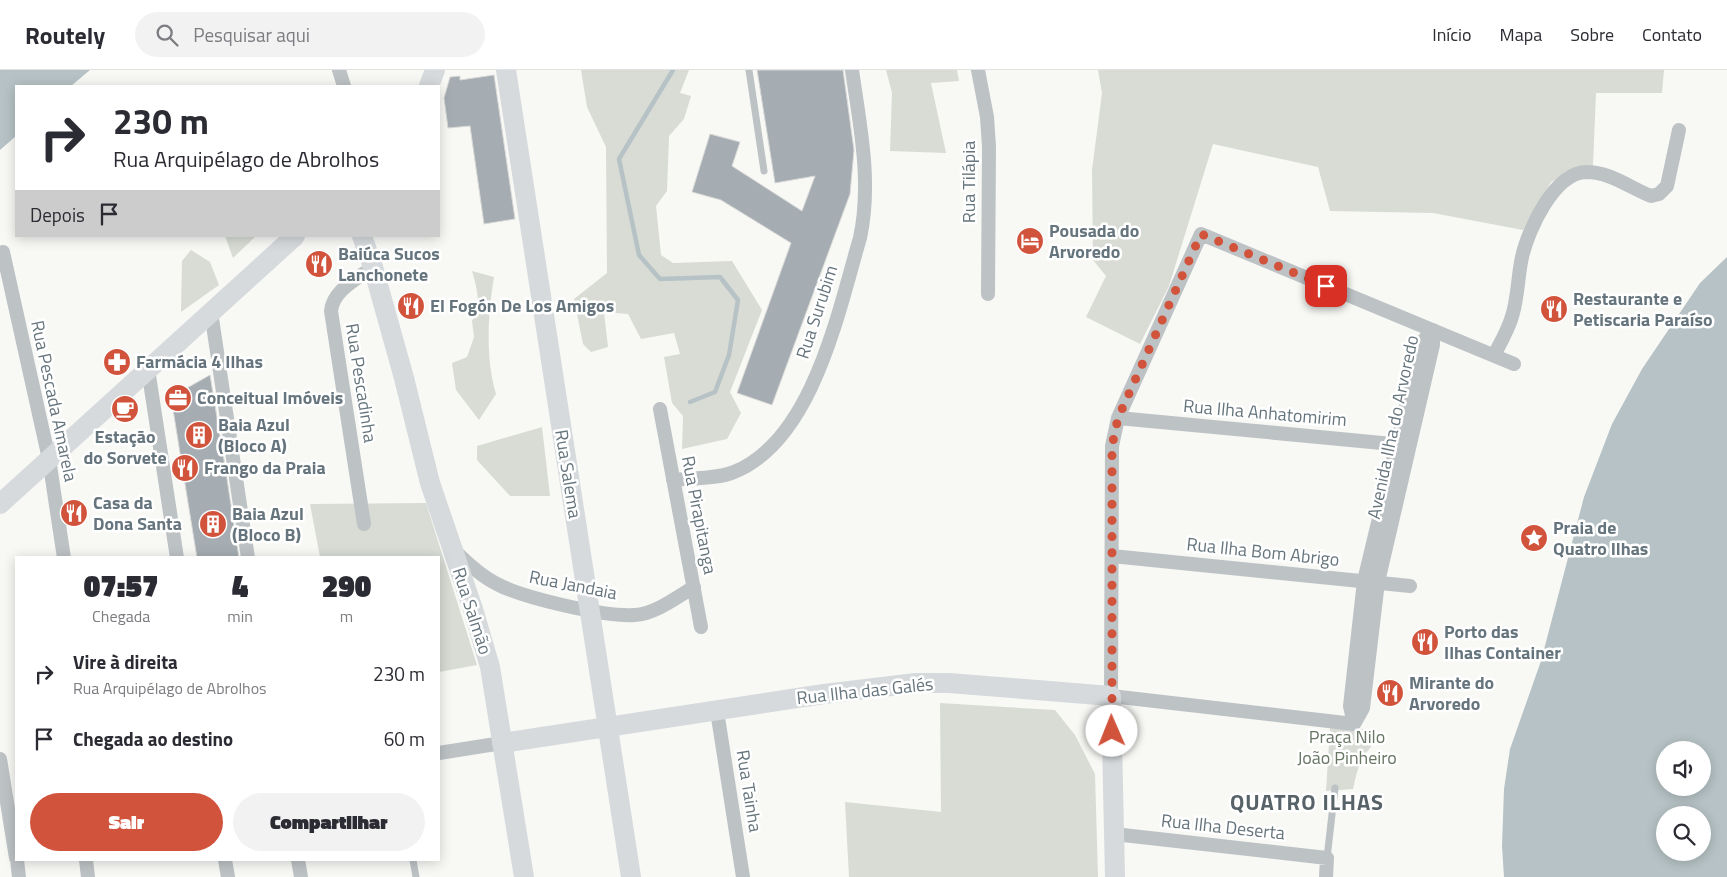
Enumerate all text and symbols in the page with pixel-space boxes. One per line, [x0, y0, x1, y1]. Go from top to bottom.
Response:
search box [135, 12, 485, 57]
text: Routely [25, 17, 105, 53]
text: Pesquisar aqui [193, 20, 310, 49]
icon: search [153, 21, 181, 49]
text: Início [1432, 21, 1472, 48]
text: Mapa [1500, 21, 1542, 48]
text: Sobre [1570, 21, 1614, 48]
text: Contato [1642, 21, 1702, 48]
text: 230 m [113, 94, 209, 148]
icon: right [30, 105, 95, 170]
street label: Rua Tilápia [955, 141, 982, 223]
text: Rua Arquipélago de Abrolhos [113, 142, 379, 176]
text: Depois [30, 200, 85, 229]
icon: arrive [95, 200, 123, 228]
place label: Pousada do Arvoredo [1049, 217, 1139, 265]
hotel icon: Pousada do Arvoredo [1015, 226, 1045, 256]
place label: Baiúca Sucos Lanchonete [338, 240, 440, 288]
restaurant icon: Baiúca Sucos Lanchonete [304, 249, 334, 279]
street label: Rua Surubim [789, 261, 844, 362]
pin [1305, 265, 1347, 307]
icon: arrive [1312, 272, 1340, 300]
place label: Restaurante e Petiscaria Paraíso [1573, 285, 1713, 333]
restaurant icon: El Fogón De Los Amigos [396, 291, 426, 321]
place label: El Fogón De Los Amigos [430, 292, 614, 319]
restaurant icon: Restaurante e Petiscaria Paraíso [1539, 294, 1569, 324]
street label: Rua Pescada Amarela [24, 318, 85, 484]
street label: Rua Pescadinha [339, 321, 384, 444]
street label: Avenida Ilha do Arvoredo [1360, 332, 1425, 521]
pharmacy icon: Farmácia 4 Ilhas [102, 347, 132, 377]
place label: Farmácia 4 Ilhas [136, 348, 263, 375]
office icon: Conceitual Imóveis [163, 383, 193, 413]
place label: Conceitual Imóveis [197, 384, 343, 411]
street label: Rua Ilha Anhatomirim [1182, 392, 1348, 433]
cafe icon: Estação do Sorvete [110, 394, 140, 424]
place label: Baia Azul (Bloco A) [218, 411, 290, 459]
building icon: Baia Azul (Bloco A) [184, 420, 214, 450]
place label: Estação do Sorvete [83, 423, 167, 471]
street label: Rua Salema [548, 428, 589, 520]
restaurant icon: Frango da Praia [170, 453, 200, 483]
street label: Rua Pirapitanga [675, 453, 724, 576]
place label: Frango da Praia [204, 454, 326, 481]
place label: Casa da Dona Santa [93, 489, 182, 537]
restaurant icon: Casa da Dona Santa [59, 498, 89, 528]
place label: Baia Azul (Bloco B) [232, 500, 304, 548]
building icon: Baia Azul (Bloco B) [198, 509, 228, 539]
place label: Praia de Quatro Ilhas [1553, 514, 1648, 562]
place icon: Praia de Quatro Ilhas [1519, 523, 1549, 553]
street label: Rua Ilha Bom Abrigo [1185, 530, 1341, 573]
text: 07:57 [84, 563, 158, 609]
text: 4 [232, 563, 248, 609]
text: 290 [322, 563, 371, 609]
street label: Rua Jandaia [527, 563, 619, 606]
street label: Rua Salmão [446, 564, 499, 658]
text: Chegada [92, 604, 150, 628]
text: min [227, 604, 253, 628]
text: m [340, 604, 353, 628]
place label: Porto das Ilhas Container [1444, 618, 1561, 666]
restaurant icon: Porto das Ilhas Container [1410, 627, 1440, 657]
text: Vire à direita [73, 647, 178, 676]
text: 230 m [373, 659, 425, 688]
icon: right [30, 660, 58, 688]
place label: Mirante do Arvoredo [1409, 669, 1494, 717]
street label: Rua Ilha das Galés [795, 670, 935, 711]
text: Rua Arquipélago de Abrolhos [73, 676, 267, 700]
restaurant icon: Mirante do Arvoredo [1375, 678, 1405, 708]
position arrow [1085, 704, 1137, 756]
park label: Praça Nilo João Pinheiro [1297, 723, 1397, 771]
text: Chegada ao destino [73, 724, 233, 753]
text: 60 m [384, 724, 425, 753]
icon: arrive [30, 725, 58, 753]
map controls [1656, 741, 1711, 861]
button: sound [1656, 741, 1711, 796]
street label: Rua Tainha [730, 748, 769, 834]
district label: QUATRO ILHAS [1230, 785, 1384, 819]
button: Sair [30, 793, 223, 851]
button: Compartilhar [233, 793, 425, 851]
button: search [1656, 806, 1711, 861]
street label: Rua Ilha Deserta [1160, 807, 1286, 846]

